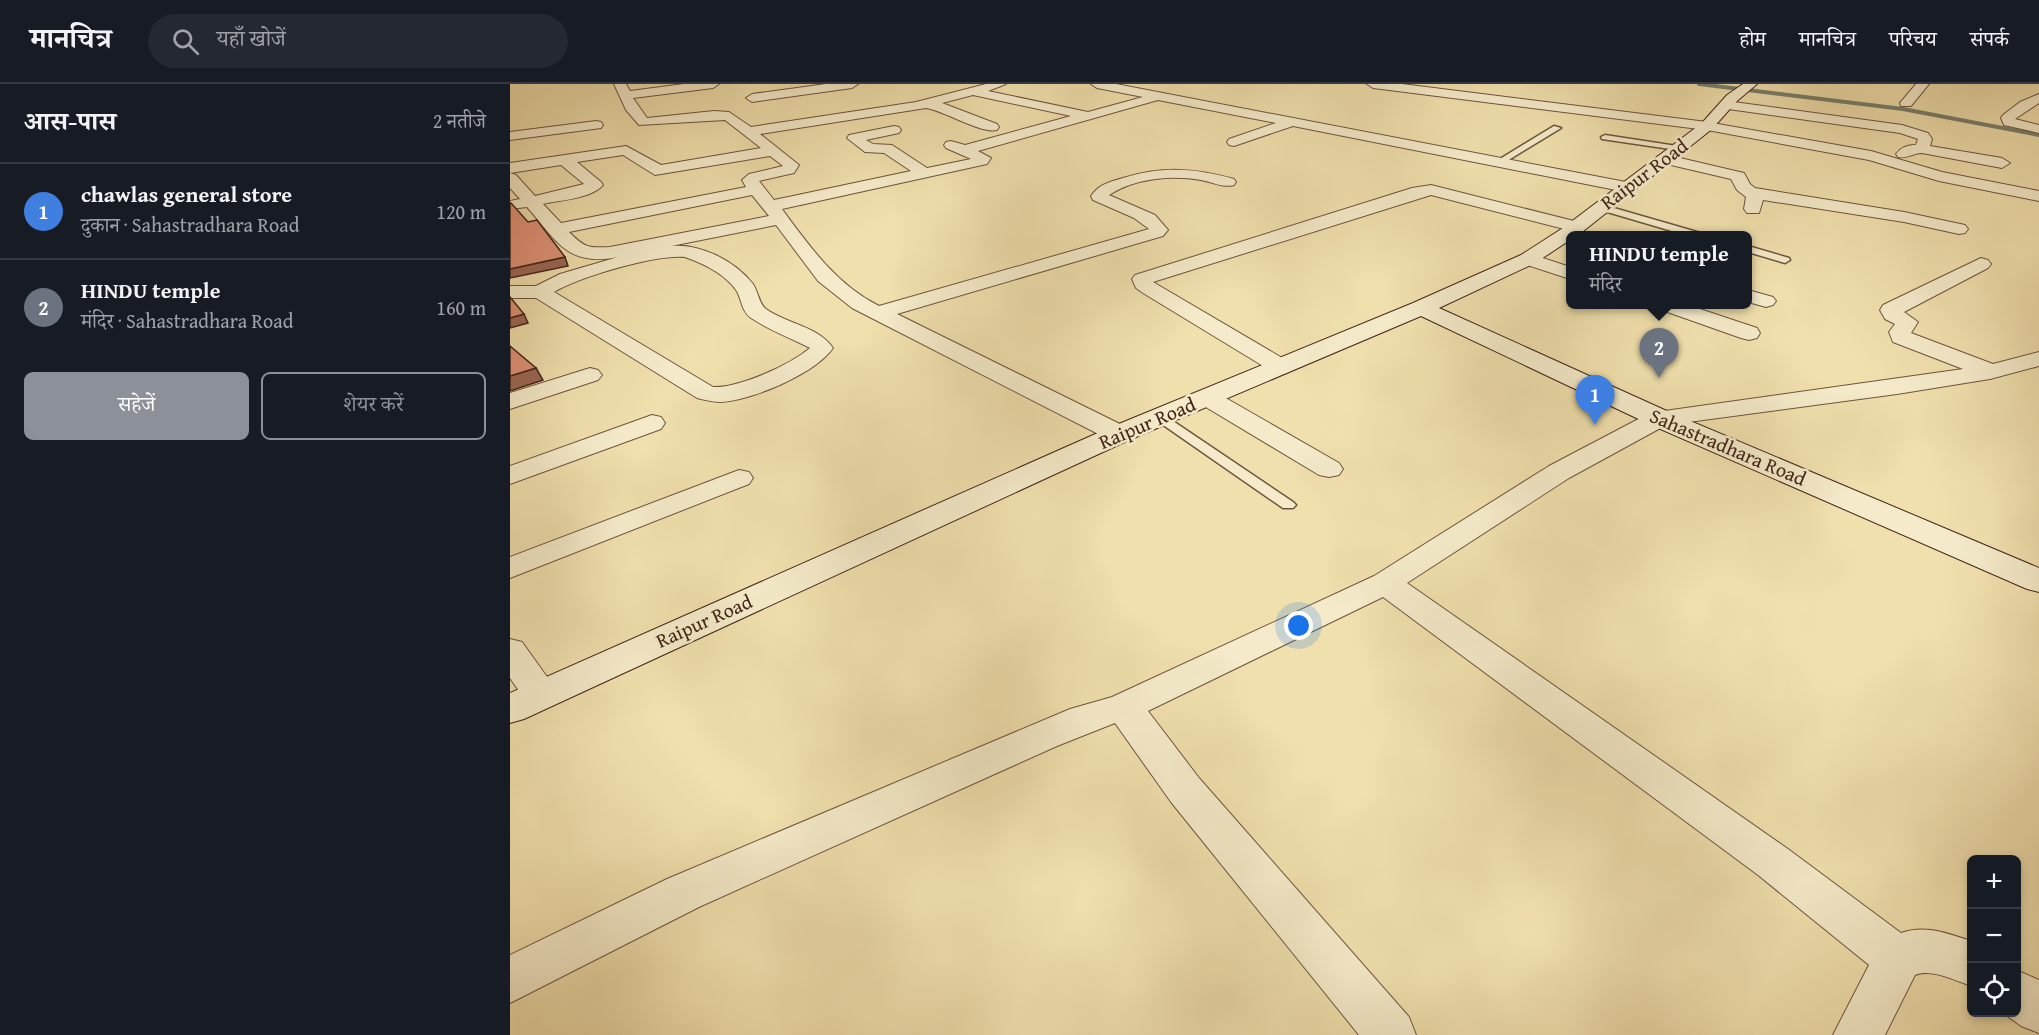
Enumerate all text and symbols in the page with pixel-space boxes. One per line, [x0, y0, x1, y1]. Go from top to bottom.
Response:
search box [148, 14, 568, 68]
text: मानचित्र [30, 17, 112, 58]
text: यहाँ खोजें [217, 22, 286, 54]
text: होम [1739, 23, 1766, 54]
text: मानचित्र [1799, 23, 1856, 54]
text: परिचय [1889, 23, 1937, 54]
text: संपर्क [1970, 23, 2009, 54]
icon: search [169, 25, 202, 58]
text: आस-पास [24, 101, 116, 140]
text: 2 नतीजे [433, 106, 486, 135]
street label: Raipur Road [1594, 131, 1694, 216]
text: chawlas general store [81, 178, 292, 210]
text: 1 [38, 197, 49, 226]
text: 120 m [436, 197, 486, 226]
text: दुकान · Sahastradhara Road [81, 210, 299, 239]
popup [1566, 231, 1752, 309]
text: HINDU temple [1589, 237, 1729, 269]
text: मंदिर [1589, 269, 1622, 298]
text: HINDU temple [81, 274, 220, 306]
text: 2 [38, 293, 49, 322]
text: 160 m [436, 293, 486, 322]
text: मंदिर · Sahastradhara Road [81, 306, 293, 335]
pin: 2 [1640, 328, 1678, 378]
button: सहेजें [24, 372, 249, 440]
button: शेयर करें [261, 372, 486, 440]
pin: 1 [1576, 376, 1614, 425]
street label: Raipur Road [1094, 389, 1200, 456]
street label: Sahastradhara Road [1645, 400, 1811, 493]
street label: Raipur Road [651, 586, 757, 655]
your location [1284, 611, 1313, 640]
map controls [1967, 855, 2021, 1017]
button: + [1967, 855, 2021, 909]
button: − [1967, 909, 2021, 963]
button: locate [1967, 963, 2021, 1017]

